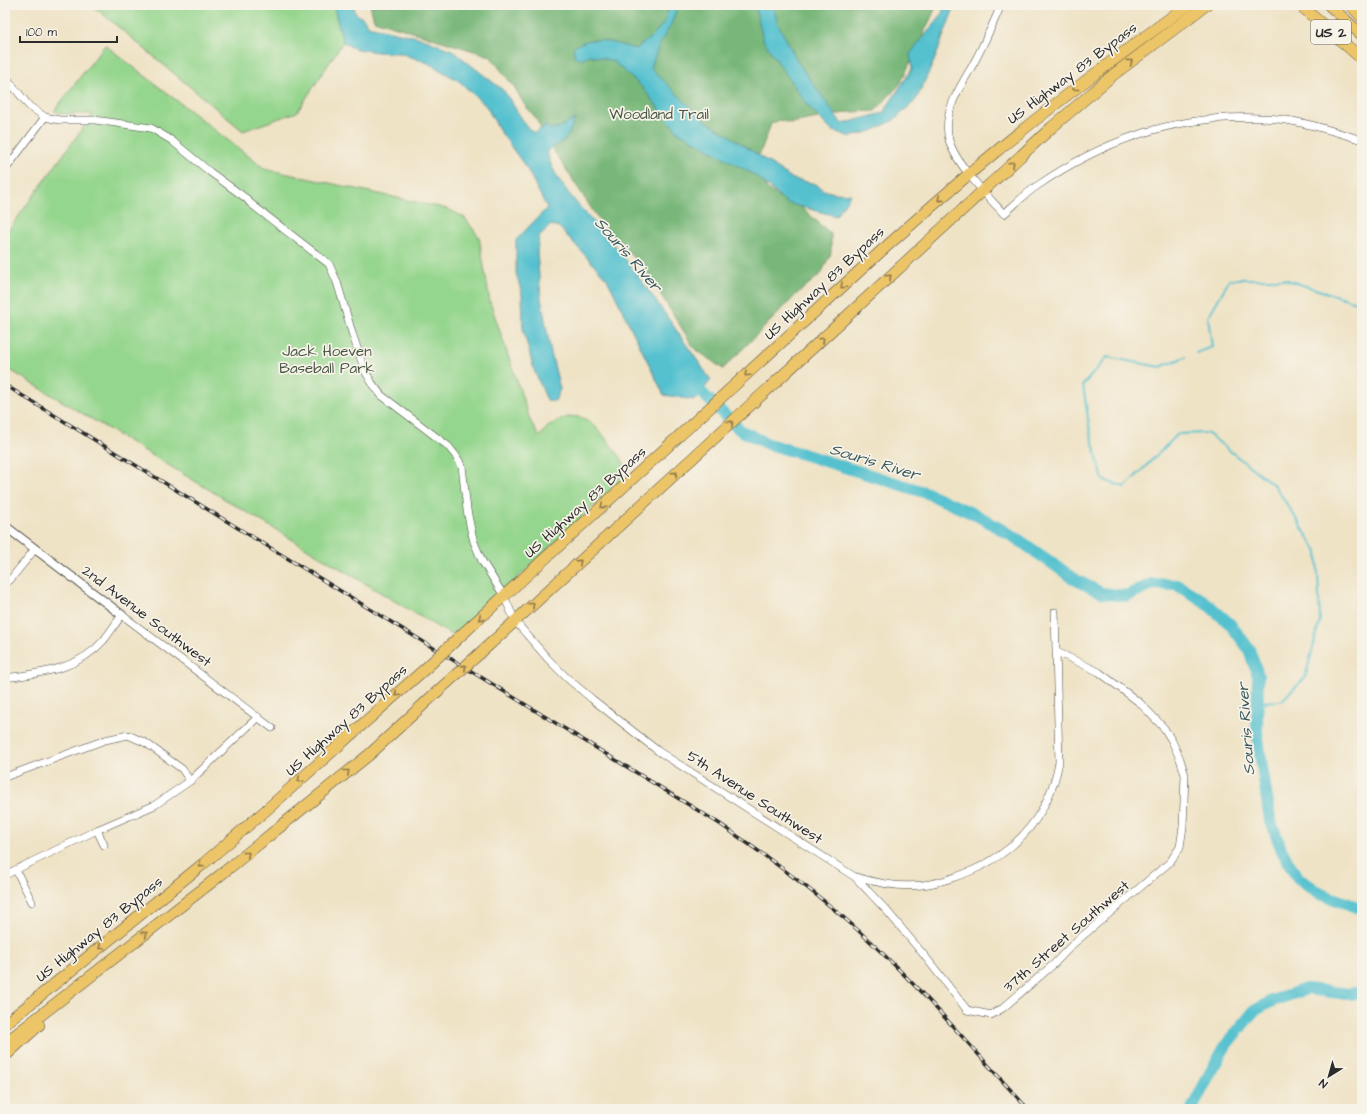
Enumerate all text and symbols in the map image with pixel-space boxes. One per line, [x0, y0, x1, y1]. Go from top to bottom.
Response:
street label: US Highway 83 Bypass [1003, 17, 1143, 130]
scale bar [20, 18, 117, 44]
road number: US 2 [1311, 20, 1351, 44]
text: 100 m [26, 24, 57, 41]
one-way arrow [1126, 59, 1133, 67]
one-way arrow [1073, 83, 1080, 90]
park label: Woodland Trail [609, 104, 709, 125]
one-way arrow [1007, 162, 1014, 169]
one-way arrow [937, 195, 944, 202]
water label: Souris River [590, 212, 668, 298]
street label: US Highway 83 Bypass [759, 222, 890, 346]
one-way arrow [884, 274, 892, 282]
one-way arrow [840, 281, 848, 289]
one-way arrow [817, 337, 825, 345]
park label: Jack Hoeven Baseball Park [279, 341, 375, 379]
one-way arrow [744, 370, 752, 377]
one-way arrow [726, 420, 734, 428]
water label: Souris River [827, 438, 924, 487]
street label: US Highway 83 Bypass [520, 441, 652, 564]
one-way arrow [670, 471, 678, 479]
one-way arrow [600, 502, 608, 509]
one-way arrow [574, 559, 582, 567]
street label: 2nd Avenue Southwest [77, 561, 216, 672]
one-way arrow [528, 602, 535, 609]
one-way arrow [478, 613, 485, 620]
street label: US Highway 83 Bypass [281, 659, 413, 782]
one-way arrow [459, 664, 467, 672]
water label: Souris River [1232, 680, 1260, 776]
one-way arrow [394, 689, 402, 697]
street label: 5th Avenue Southwest [683, 746, 827, 849]
one-way arrow [343, 769, 350, 776]
one-way arrow [297, 776, 305, 783]
one-way arrow [242, 852, 249, 859]
one-way arrow [199, 860, 206, 867]
street label: US Highway 83 Bypass [31, 871, 168, 988]
street label: 37th Street Southwest [998, 875, 1134, 997]
one-way arrow [140, 932, 147, 939]
one-way arrow [98, 942, 105, 949]
north arrow [1309, 1056, 1349, 1096]
text: N [1316, 1075, 1331, 1092]

